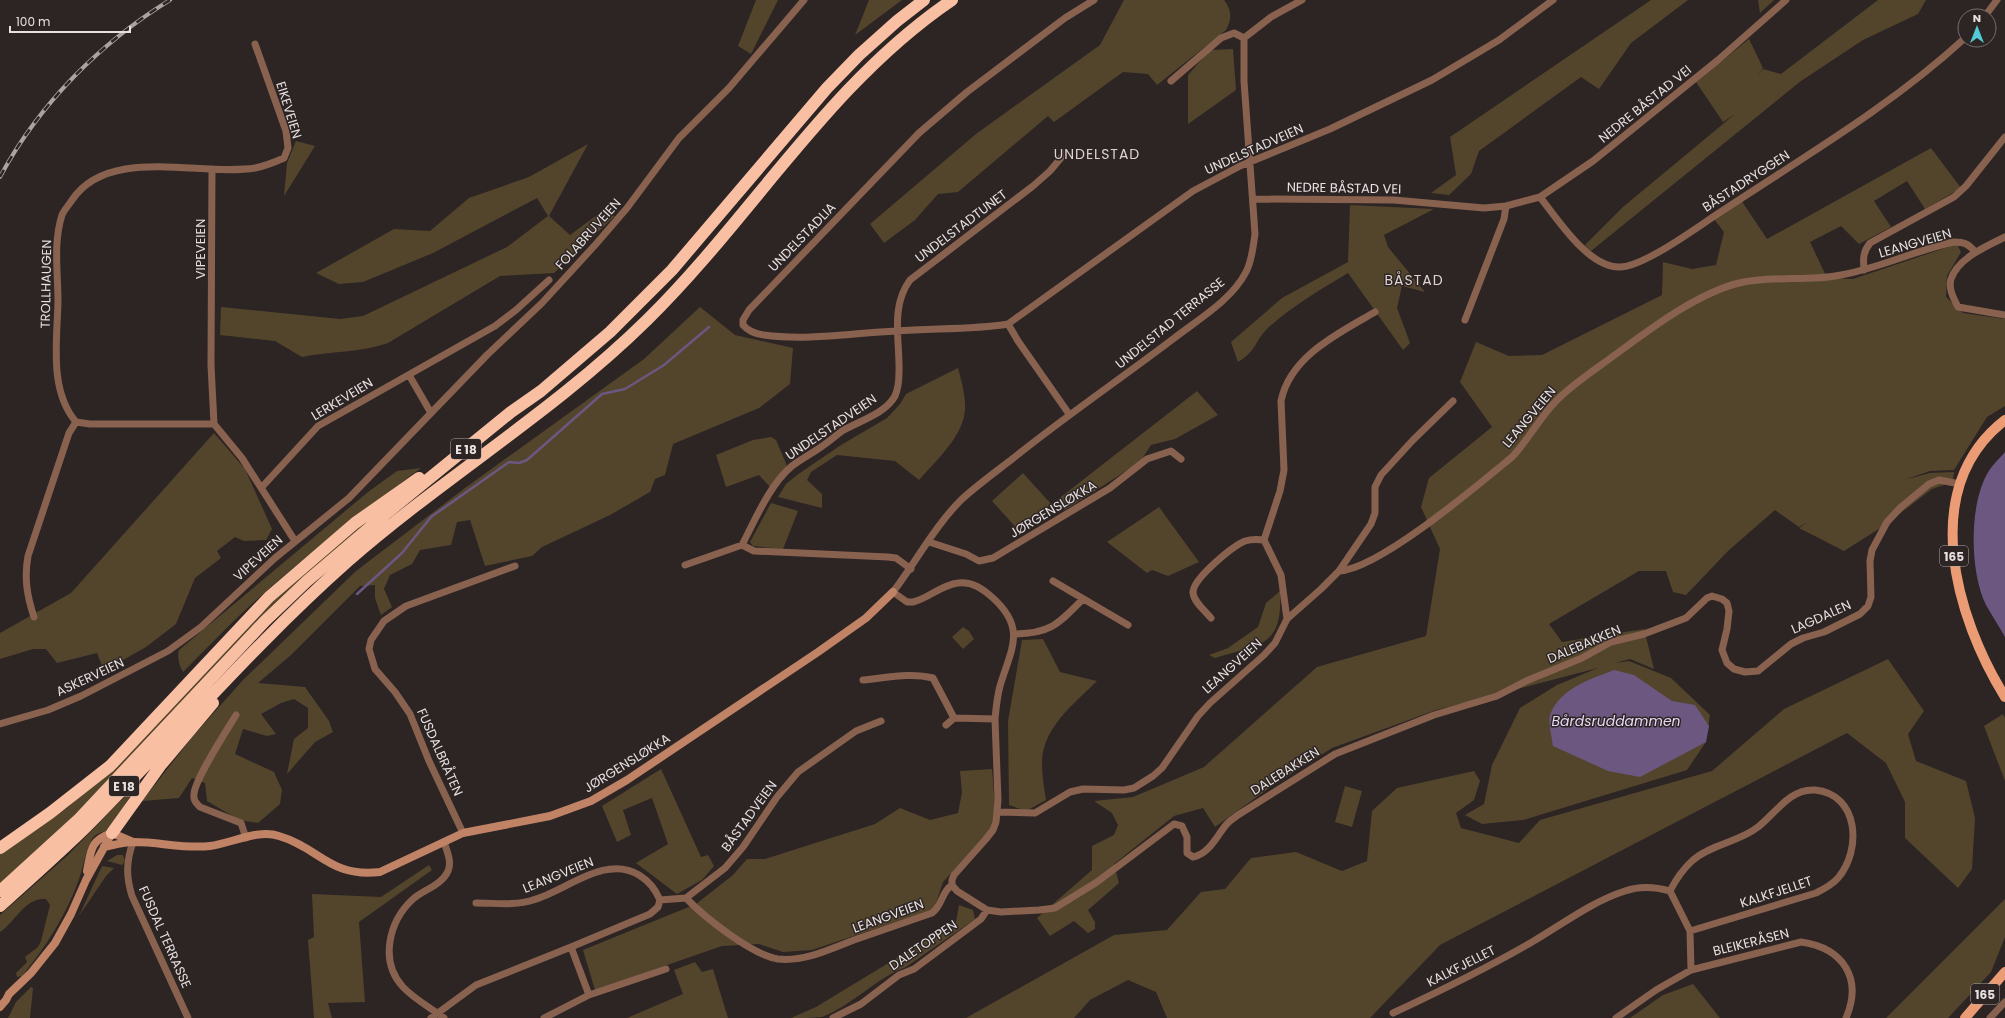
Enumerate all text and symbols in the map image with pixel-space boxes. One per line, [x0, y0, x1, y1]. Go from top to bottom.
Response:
scale bar [10, 8, 130, 34]
north arrow [1957, 8, 1997, 48]
text: N [1973, 10, 1981, 26]
text: 100 m [16, 13, 50, 30]
street label: NEDRE BÅSTAD VEI [1595, 61, 1695, 147]
street label: EIKEVEIEN [271, 79, 307, 141]
street label: UNDELSTADVEIEN [1201, 119, 1307, 179]
district label: UNDELSTAD [1054, 144, 1140, 164]
street label: BÅSTADRYGGEN [1699, 146, 1793, 216]
street label: NEDRE BÅSTAD VEI [1287, 178, 1401, 198]
street label: UNDELSTADTUNET [911, 185, 1011, 267]
street label: FOLABRUVEIEN [551, 194, 625, 274]
street label: UNDELSTADLIA [764, 198, 840, 276]
street label: VIPEVEIEN [191, 219, 210, 279]
street label: LEANGVEIEN [1876, 224, 1954, 262]
street label: TROLLHAUGEN [36, 239, 56, 329]
district label: BÅSTAD [1384, 270, 1444, 290]
street label: UNDELSTAD TERRASSE [1111, 273, 1229, 373]
street label: LERKEVEIEN [307, 373, 377, 425]
street label: LEANGVEIEN [1498, 382, 1560, 452]
street label: UNDELSTADVEIEN [782, 389, 880, 465]
road number: E 18 [451, 439, 481, 459]
street label: JØRGENSLØKKA [1006, 475, 1100, 543]
street label: VIPEVEIEN [229, 531, 287, 585]
road number: 165 [1940, 546, 1968, 566]
street label: LAGDALEN [1788, 595, 1854, 639]
street label: DALEBAKKEN [1544, 620, 1624, 668]
street label: LEANGVEIEN [1198, 634, 1266, 698]
street label: ASKERVEIEN [53, 653, 127, 701]
street label: FUSDALBRÅTEN [412, 705, 468, 799]
water label: Bårdsruddammen [1551, 711, 1681, 731]
street label: JØRGENSLØKKA [580, 729, 674, 797]
street label: DALEBAKKEN [1247, 742, 1323, 800]
road number: E 18 [109, 776, 139, 796]
street label: BÅSTADVEIEN [717, 777, 781, 855]
street label: LEANGVEIEN [520, 852, 596, 898]
street label: KALKFJELLET [1737, 871, 1815, 913]
street label: FUSDAL TERRASSE [134, 883, 196, 991]
street label: LEANGVEIEN [850, 894, 926, 938]
street label: DALETOPPEN [885, 915, 961, 975]
street label: BLEIKERÅSEN [1711, 923, 1791, 961]
street label: KALKFJELLET [1423, 941, 1499, 991]
road number: 165 [1971, 984, 1999, 1004]

